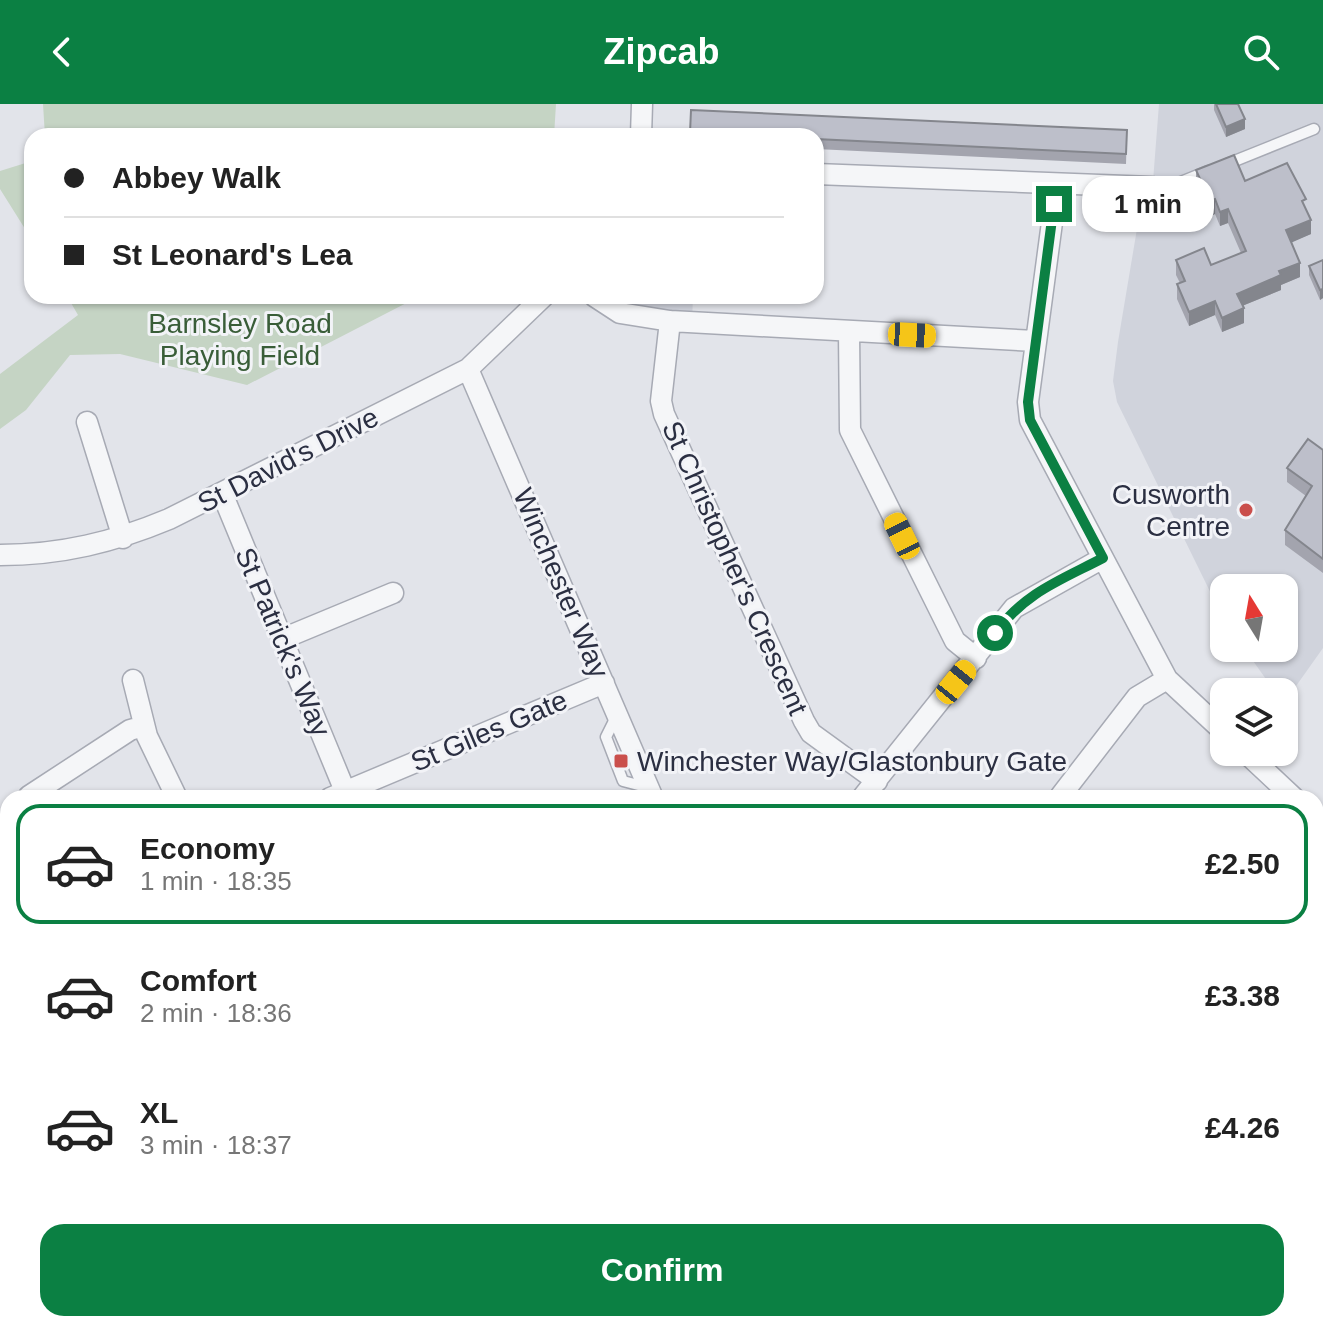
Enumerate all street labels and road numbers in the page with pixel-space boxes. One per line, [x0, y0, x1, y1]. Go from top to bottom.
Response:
street label: St David's Drive [193, 401, 383, 519]
street label: St Christopher's Crescent [656, 416, 814, 720]
street label: Winchester Way [507, 484, 615, 682]
street label: St Patrick's Way [229, 543, 337, 741]
street label: St Giles Gate [406, 684, 572, 778]

